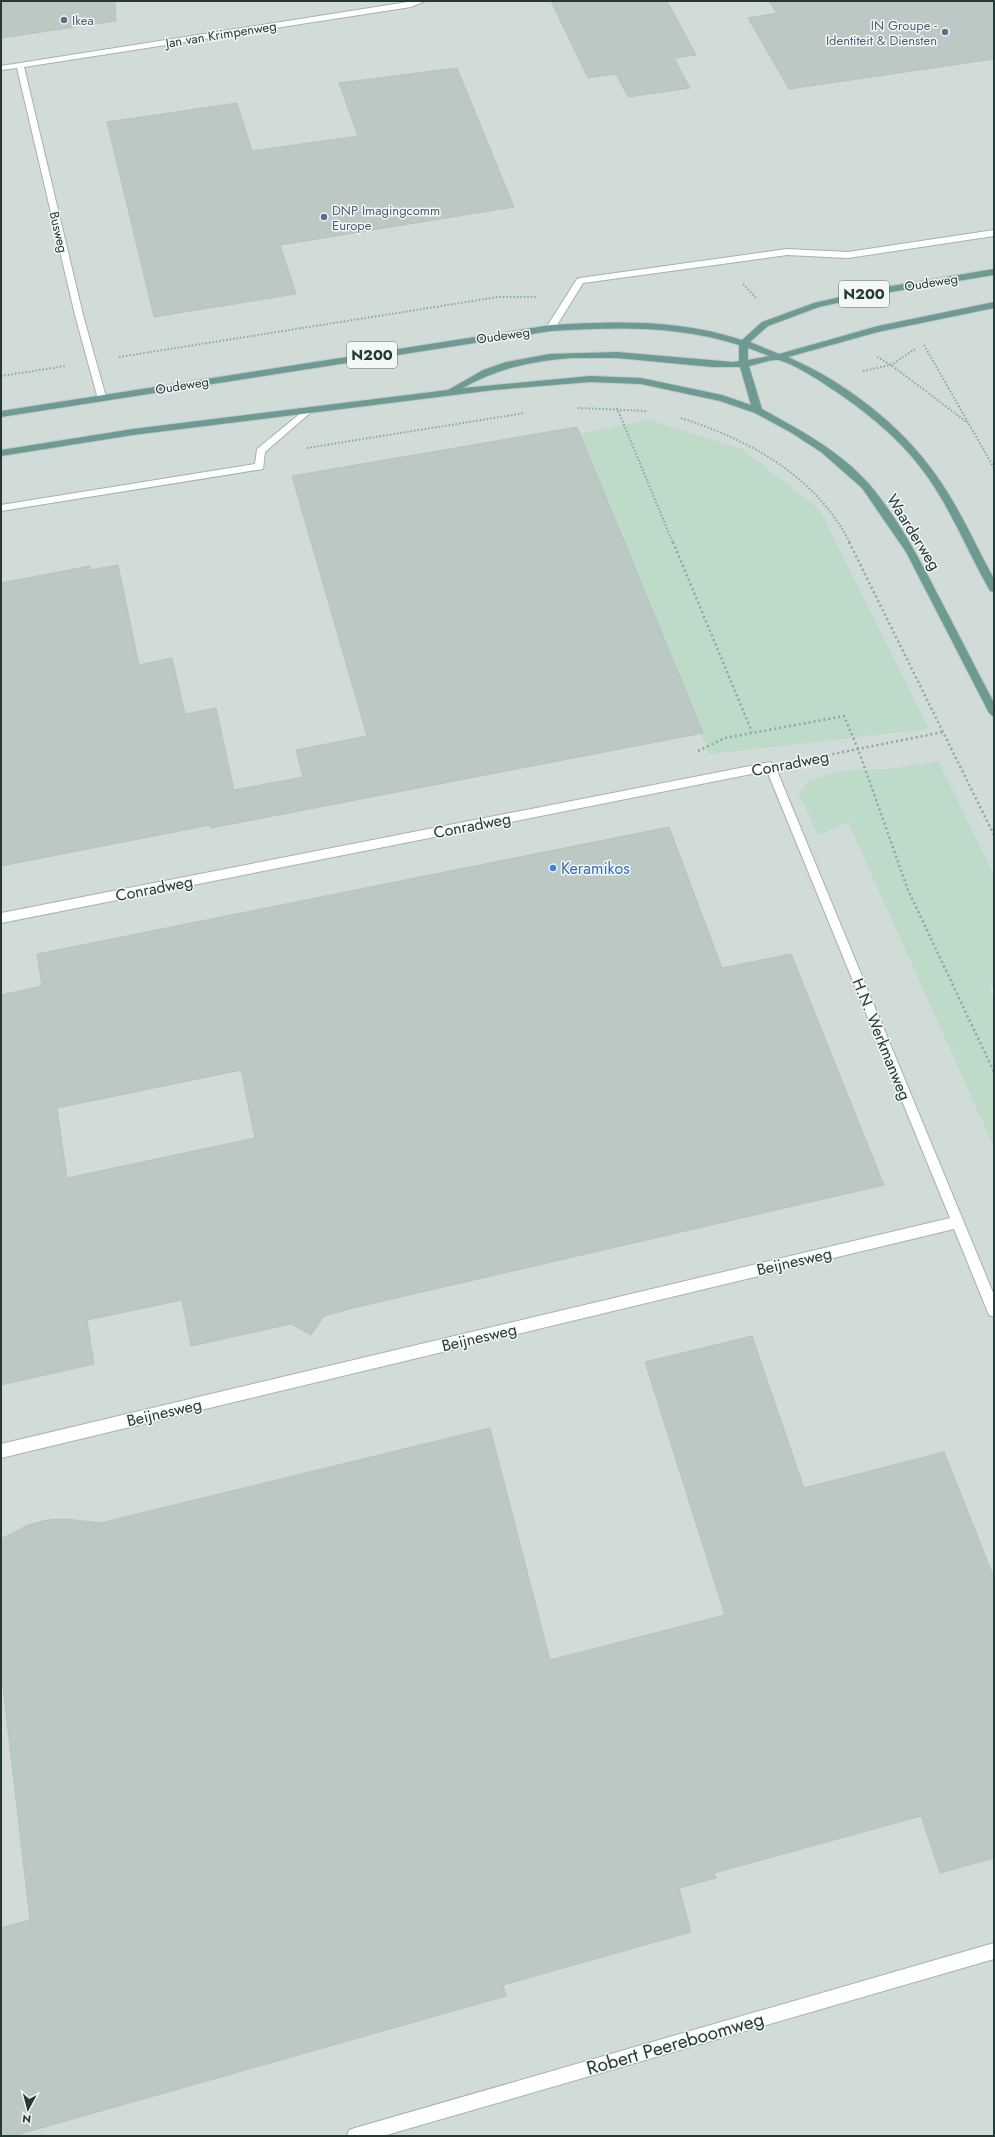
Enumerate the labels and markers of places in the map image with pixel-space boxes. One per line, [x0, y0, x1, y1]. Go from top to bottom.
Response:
place label: Ikea [72, 11, 94, 30]
marker: Ikea [59, 15, 69, 25]
place label: IN Groupe - Identiteit & Diensten [826, 16, 937, 50]
marker: IN Groupe - Identiteit & Diensten [940, 27, 950, 37]
place label: DNP Imagingcomm Europe [332, 201, 440, 235]
marker: DNP Imagingcomm Europe [319, 212, 329, 222]
place label: Keramikos [561, 857, 630, 880]
marker: Keramikos [548, 863, 558, 873]

